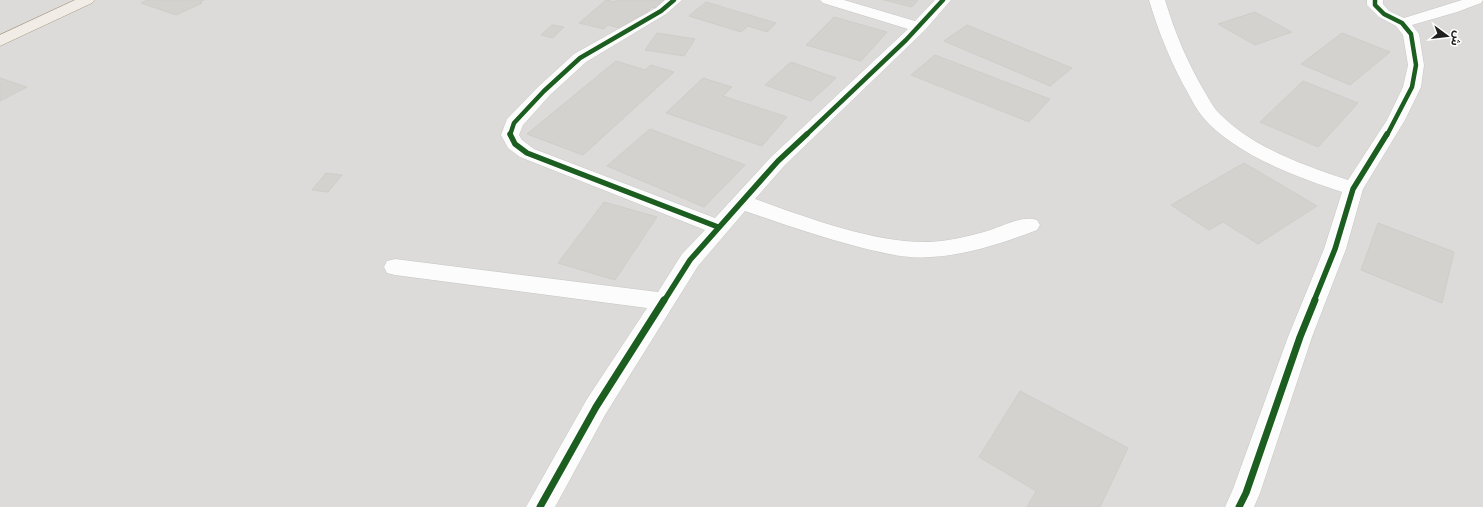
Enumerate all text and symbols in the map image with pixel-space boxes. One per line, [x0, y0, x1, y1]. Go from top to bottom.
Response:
north arrow [1427, 16, 1467, 56]
text: ش [1448, 29, 1464, 47]

